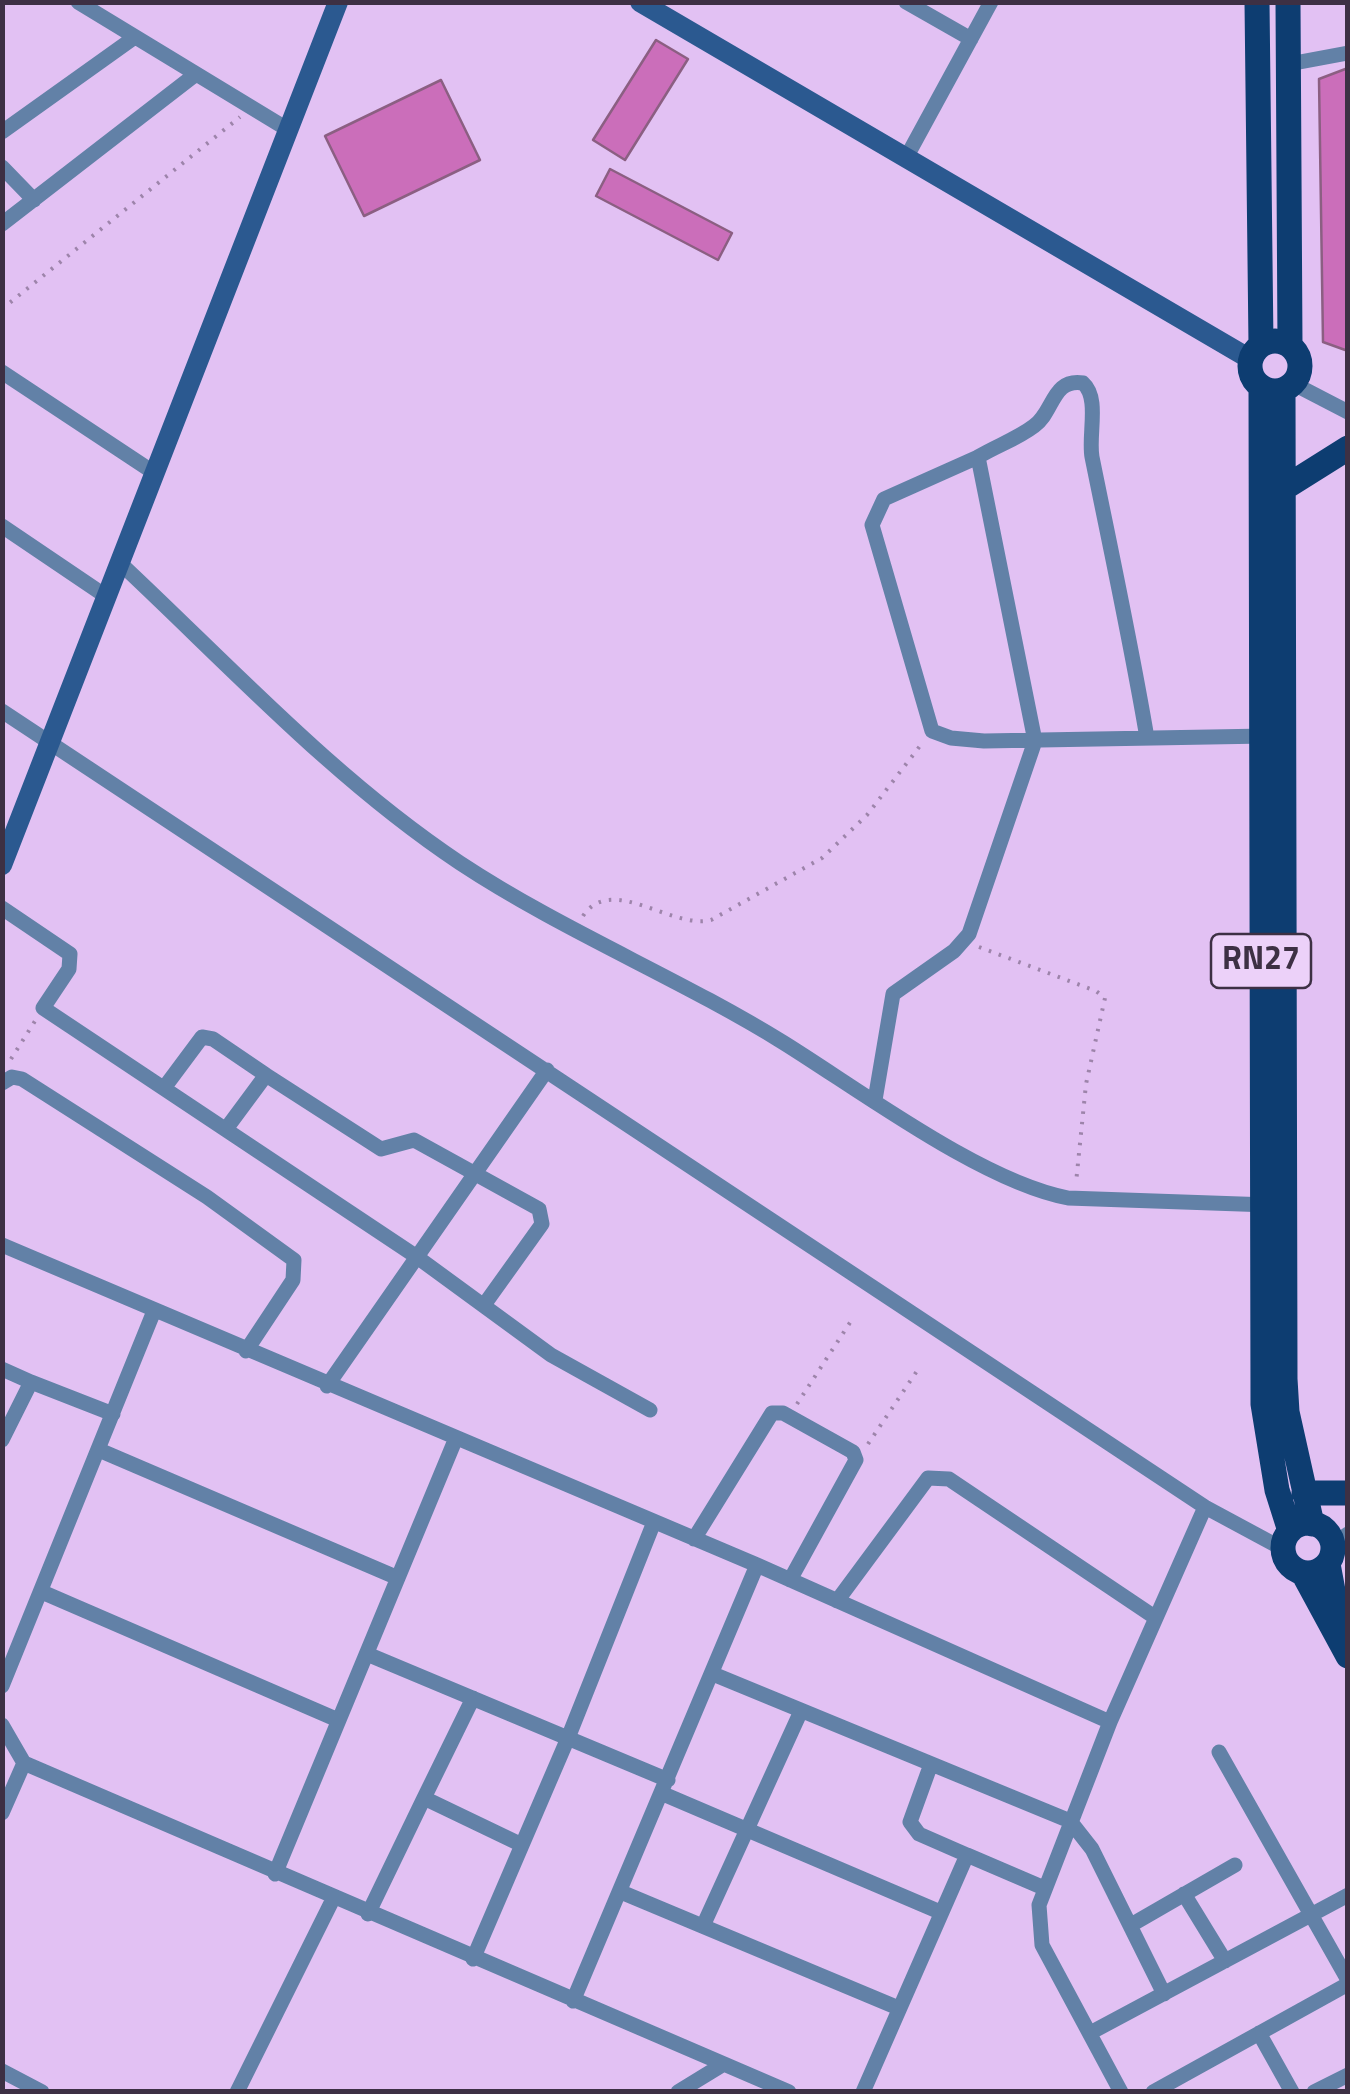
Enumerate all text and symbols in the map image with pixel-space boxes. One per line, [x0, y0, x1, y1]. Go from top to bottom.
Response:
road number: RN27 [1211, 934, 1311, 988]

